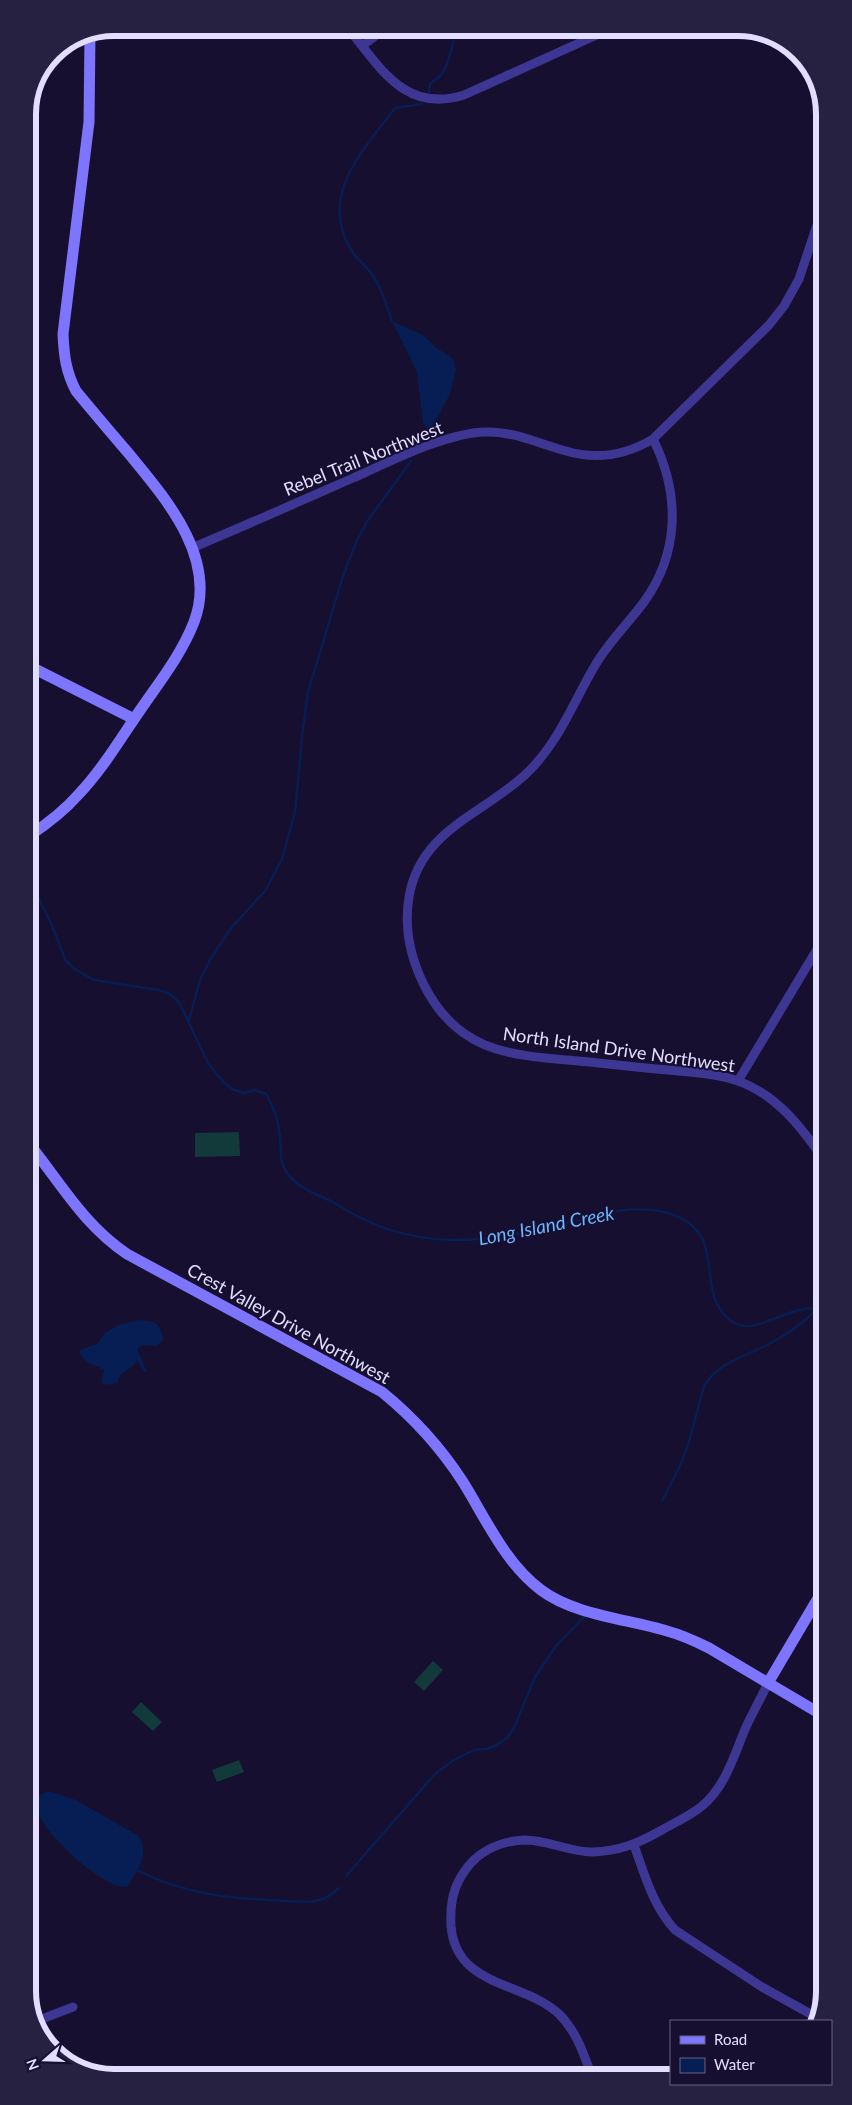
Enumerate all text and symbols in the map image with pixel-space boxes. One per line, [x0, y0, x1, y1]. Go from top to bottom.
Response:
street label: Rebel Trail Northwest [280, 416, 446, 500]
street label: North Island Drive Northwest [502, 1022, 737, 1076]
water label: Long Island Creek [476, 1200, 617, 1249]
street label: Crest Valley Drive Northwest [184, 1258, 395, 1388]
legend [670, 2020, 832, 2085]
text: Road [714, 2030, 747, 2048]
north arrow [20, 2035, 70, 2085]
text: Water [714, 2055, 755, 2073]
text: N [22, 2057, 42, 2073]

